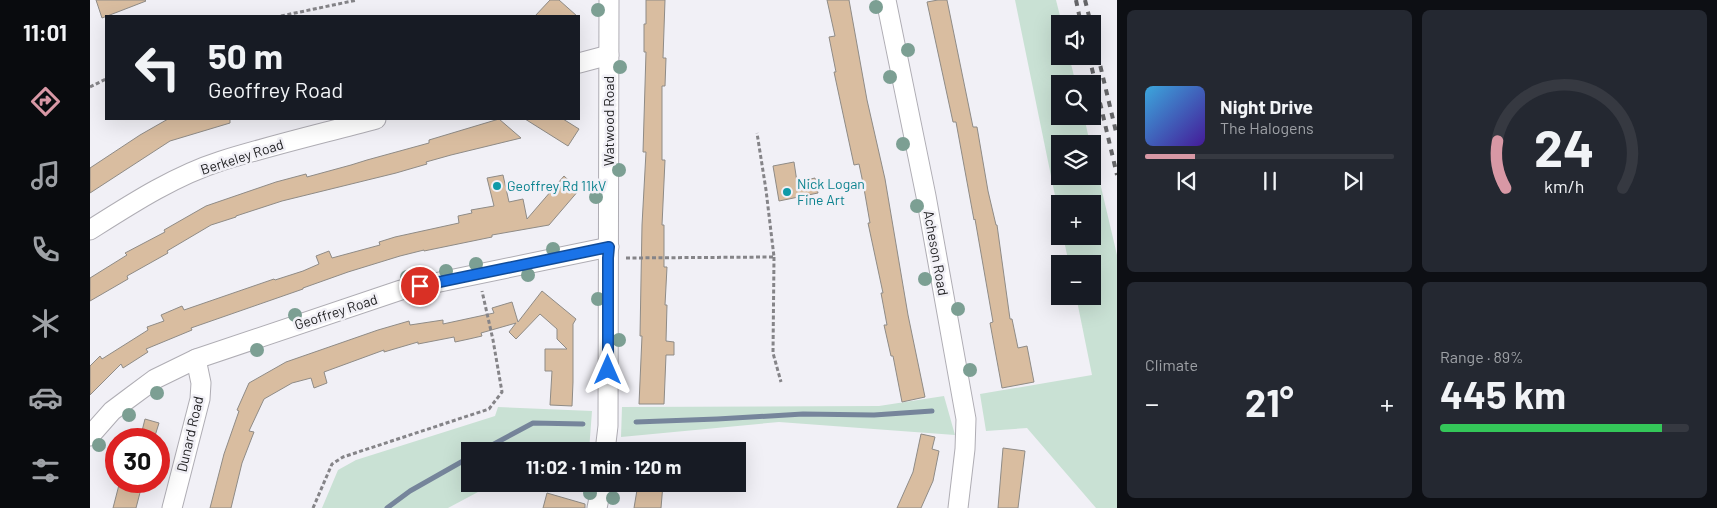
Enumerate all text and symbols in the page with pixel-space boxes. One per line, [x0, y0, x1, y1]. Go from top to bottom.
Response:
map controls [1051, 15, 1101, 305]
button: sound [1051, 15, 1101, 65]
text: 11:01 [23, 19, 67, 45]
text: 50 m [208, 34, 283, 76]
icon: left [125, 35, 190, 100]
button: search [1051, 75, 1101, 125]
text: Geoffrey Road [208, 76, 343, 102]
street label: Watwood Road [600, 76, 617, 166]
icon: directions [28, 84, 63, 119]
text: Night Drive [1220, 95, 1313, 118]
text: 24 [1534, 115, 1595, 177]
text: The Halogens [1220, 118, 1314, 137]
street label: Berkeley Road [198, 135, 285, 178]
button: layers [1051, 135, 1101, 185]
icon: music [28, 158, 63, 193]
icon: previous [1173, 167, 1201, 195]
icon: pause [1256, 167, 1284, 195]
icon: next [1339, 167, 1367, 195]
place label: Nick Logan Fine Art [797, 175, 865, 208]
text: km/h [1544, 175, 1585, 197]
place label: Geoffrey Rd 11kV [507, 177, 606, 194]
marker: Geoffrey Rd 11kV [491, 180, 503, 192]
marker: Nick Logan Fine Art [781, 186, 793, 198]
button: + [1051, 195, 1101, 245]
street label: Acheson Road [921, 209, 952, 297]
icon: phone [28, 232, 63, 267]
button: − [1051, 255, 1101, 305]
pin [399, 265, 441, 307]
icon: arrive [406, 272, 434, 300]
street label: Geoffrey Road [292, 290, 379, 333]
icon: climate [28, 306, 63, 341]
position arrow [581, 343, 633, 395]
text: Range · 89% [1440, 347, 1524, 366]
text: Climate [1145, 355, 1198, 374]
text: 445 km [1440, 371, 1566, 417]
text: 21° [1245, 379, 1294, 425]
icon: car [28, 380, 63, 415]
text: − [1145, 386, 1159, 420]
text: + [1380, 386, 1394, 420]
street label: Dunard Road [173, 394, 206, 473]
speed limit sign: 30 [105, 428, 170, 493]
icon: filters [28, 453, 63, 488]
text: 11:02 · 1 min · 120 m [526, 455, 681, 478]

